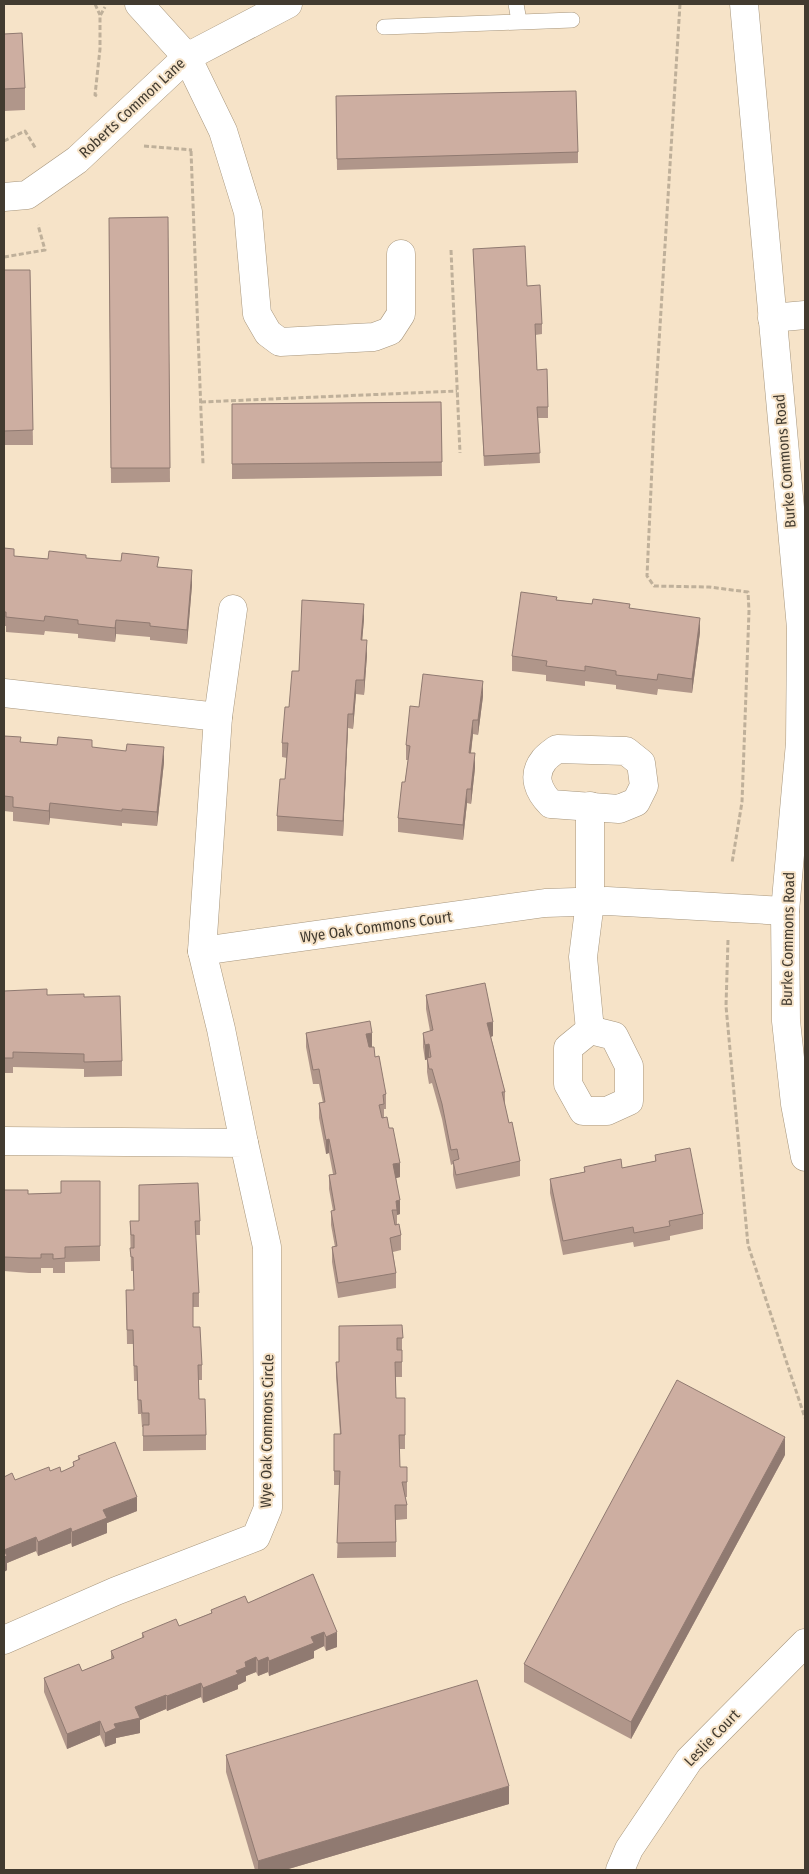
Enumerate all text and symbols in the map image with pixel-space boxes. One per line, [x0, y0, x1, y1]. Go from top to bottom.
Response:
street label: Roberts Common Lane [75, 54, 189, 162]
street label: Burke Commons Road [770, 393, 800, 529]
street label: Burke Commons Road [778, 872, 798, 1006]
street label: Wye Oak Commons Court [299, 907, 453, 947]
street label: Wye Oak Commons Circle [257, 1354, 277, 1508]
street label: Leslie Court [681, 1706, 744, 1770]

